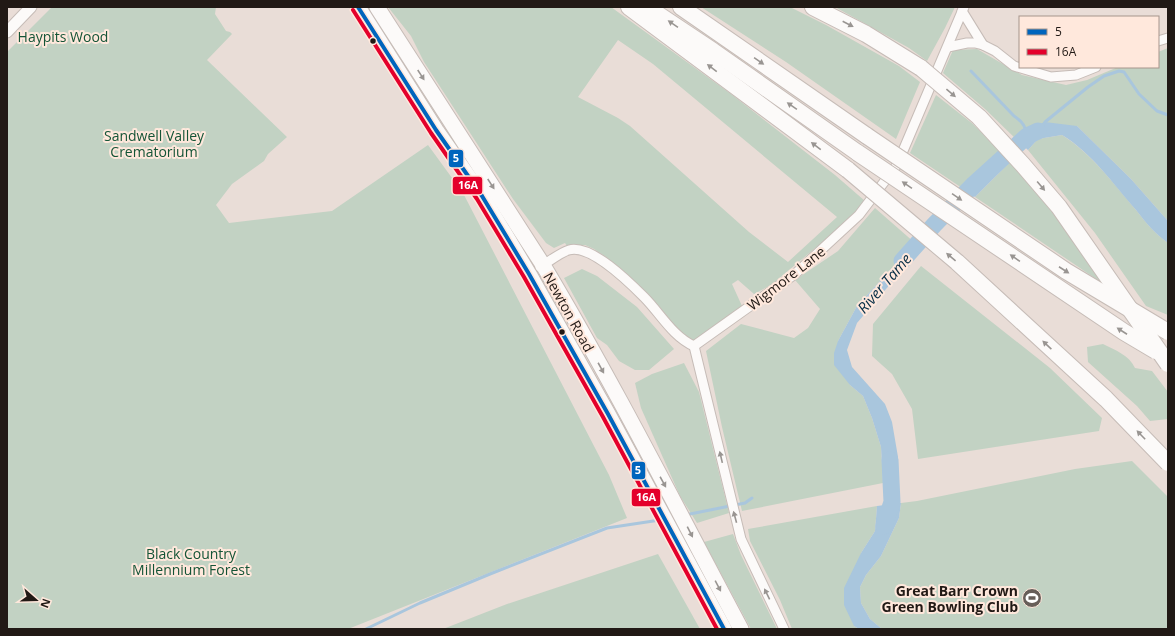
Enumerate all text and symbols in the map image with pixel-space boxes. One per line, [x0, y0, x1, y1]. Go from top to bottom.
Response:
legend [1019, 16, 1159, 68]
one-way arrow [668, 20, 679, 28]
one-way arrow [842, 21, 854, 28]
text: 5 [1055, 23, 1062, 40]
park label: Haypits Wood [18, 27, 108, 46]
unlabelled marker [368, 36, 378, 46]
text: 16A [1055, 43, 1077, 60]
one-way arrow [754, 57, 764, 65]
one-way arrow [707, 64, 718, 73]
one-way arrow [417, 69, 424, 81]
one-way arrow [945, 89, 956, 98]
one-way arrow [787, 102, 797, 110]
park label: Sandwell Valley Crematorium [104, 126, 205, 161]
one-way arrow [811, 142, 822, 151]
line badge: 5 [448, 149, 464, 168]
text: 5 [453, 150, 459, 165]
line badge: 16A [452, 176, 483, 195]
text: 16A [458, 177, 478, 192]
one-way arrow [487, 179, 495, 189]
one-way arrow [902, 181, 912, 189]
one-way arrow [1037, 181, 1046, 192]
one-way arrow [951, 194, 963, 201]
street label: Wigmore Lane [743, 241, 829, 314]
water label: River Tame [852, 248, 916, 317]
one-way arrow [946, 253, 957, 262]
one-way arrow [1010, 254, 1020, 262]
one-way arrow [1059, 267, 1070, 274]
street label: Newton Road [539, 269, 599, 355]
unlabelled marker [557, 327, 567, 337]
one-way arrow [1117, 327, 1127, 335]
one-way arrow [1042, 340, 1052, 349]
one-way arrow [598, 362, 604, 374]
one-way arrow [1136, 430, 1146, 440]
one-way arrow [717, 451, 723, 463]
line badge: 5 [631, 461, 646, 480]
text: 5 [635, 462, 641, 477]
one-way arrow [660, 476, 666, 488]
line badge: 16A [631, 488, 661, 507]
text: 16A [636, 489, 656, 504]
one-way arrow [732, 511, 738, 523]
one-way arrow [686, 526, 693, 538]
park label: Black Country Millennium Forest [132, 544, 250, 579]
north arrow [16, 580, 56, 620]
one-way arrow [715, 580, 721, 592]
place label: Great Barr Crown Green Bowling Club [882, 581, 1018, 616]
sports icon: Great Barr Crown Green Bowling Club [1021, 587, 1043, 609]
one-way arrow [764, 588, 770, 599]
text: N [37, 597, 54, 610]

